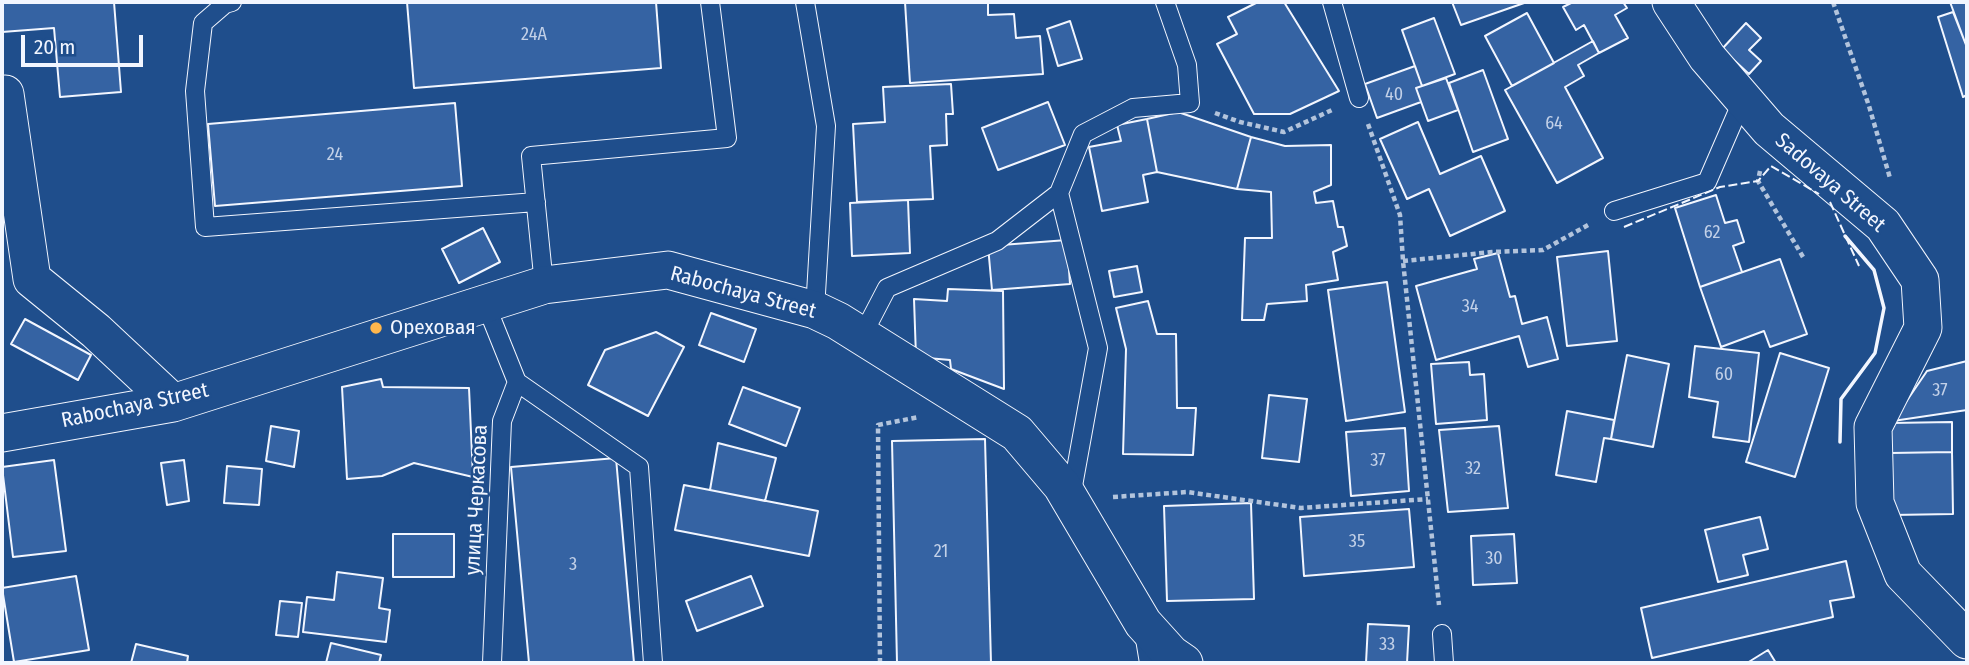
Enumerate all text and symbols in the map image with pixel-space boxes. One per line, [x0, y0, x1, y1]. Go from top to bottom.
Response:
scale bar [24, 21, 147, 65]
house number: 24А [521, 24, 547, 46]
text: 20 m [34, 34, 75, 60]
house number: 40 [1385, 84, 1403, 106]
house number: 64 [1545, 113, 1563, 135]
street label: Sadovaya Street [1770, 128, 1890, 238]
house number: 24 [327, 144, 343, 166]
house number: 62 [1704, 222, 1720, 244]
street label: Rabochaya Street [667, 261, 819, 325]
house number: 34 [1462, 296, 1478, 318]
place label: Ореховая [390, 315, 476, 341]
marker: Ореховая [368, 320, 384, 336]
house number: 60 [1715, 364, 1733, 386]
street label: Rabochaya Street [59, 378, 211, 434]
house number: 37 [1932, 380, 1948, 402]
street label: улица Черкасова [460, 424, 494, 576]
house number: 37 [1370, 450, 1386, 472]
house number: 32 [1465, 458, 1481, 480]
house number: 35 [1349, 531, 1365, 553]
house number: 21 [934, 541, 948, 563]
house number: 30 [1485, 548, 1503, 570]
house number: 3 [569, 554, 577, 576]
house number: 33 [1379, 634, 1395, 656]

